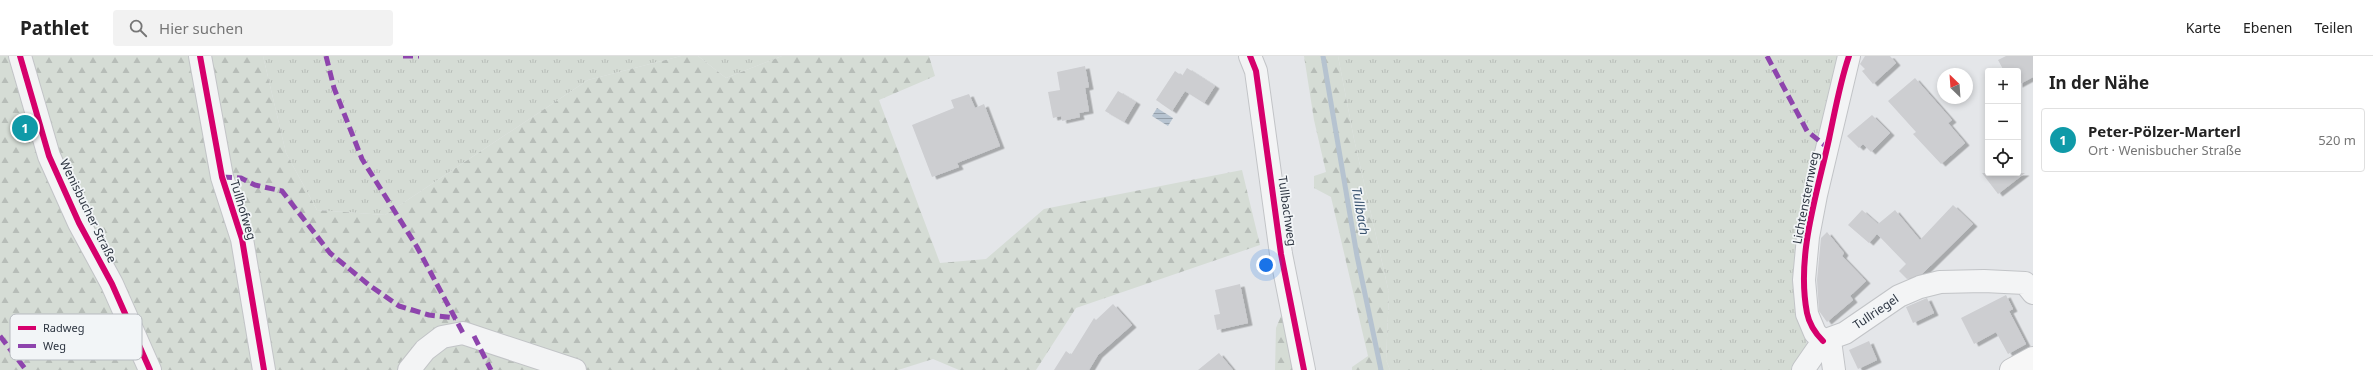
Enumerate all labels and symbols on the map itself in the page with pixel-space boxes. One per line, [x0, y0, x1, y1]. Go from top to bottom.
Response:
north arrow [1937, 68, 1973, 104]
pin: 1 [12, 113, 38, 143]
street label: Lichtensternweg [1788, 150, 1823, 246]
street label: Wenisbucher Straße [56, 156, 121, 266]
street label: Tullbachweg [1274, 175, 1301, 247]
street label: Tullhofweg [226, 178, 261, 242]
water label: Tullbach [1348, 186, 1374, 236]
your location [1256, 255, 1276, 275]
street label: Tullriegel [1850, 290, 1902, 333]
legend [10, 314, 142, 360]
text: Radweg [43, 320, 84, 335]
text: Weg [43, 338, 66, 353]

